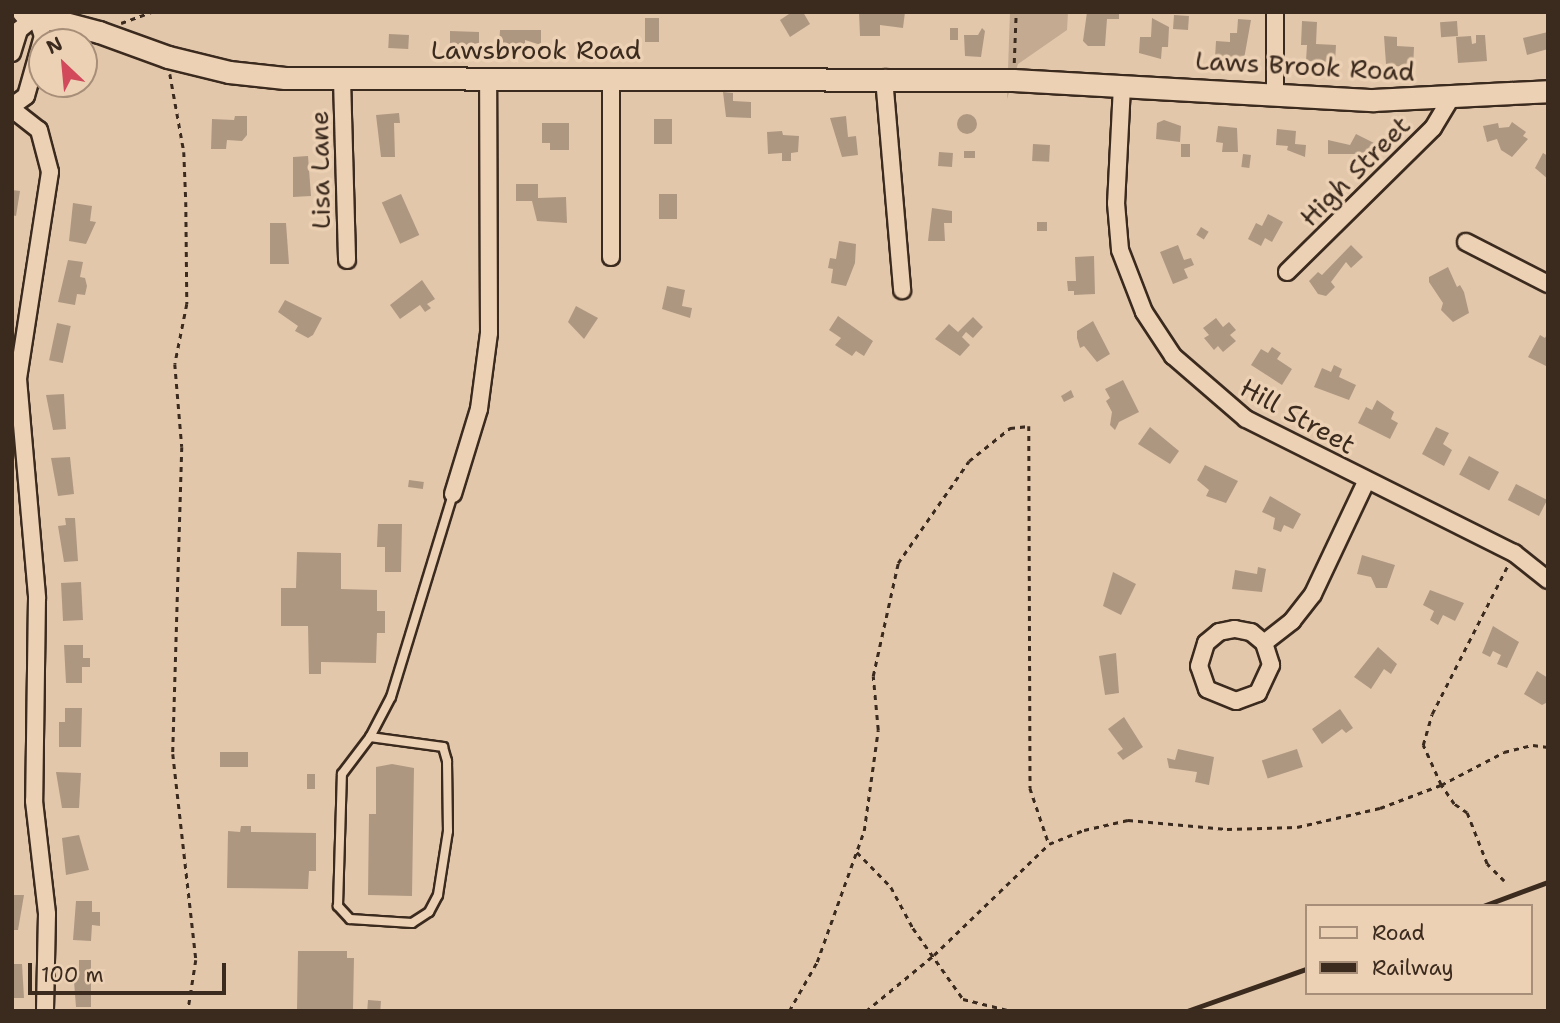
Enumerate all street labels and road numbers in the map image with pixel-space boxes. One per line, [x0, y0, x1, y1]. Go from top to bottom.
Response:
street label: Lawsbrook Road [431, 34, 641, 66]
street label: Laws Brook Road [1194, 45, 1416, 87]
street label: High Street [1293, 109, 1417, 233]
street label: Lisa Lane [303, 110, 337, 230]
street label: Hill Street [1235, 372, 1361, 460]

